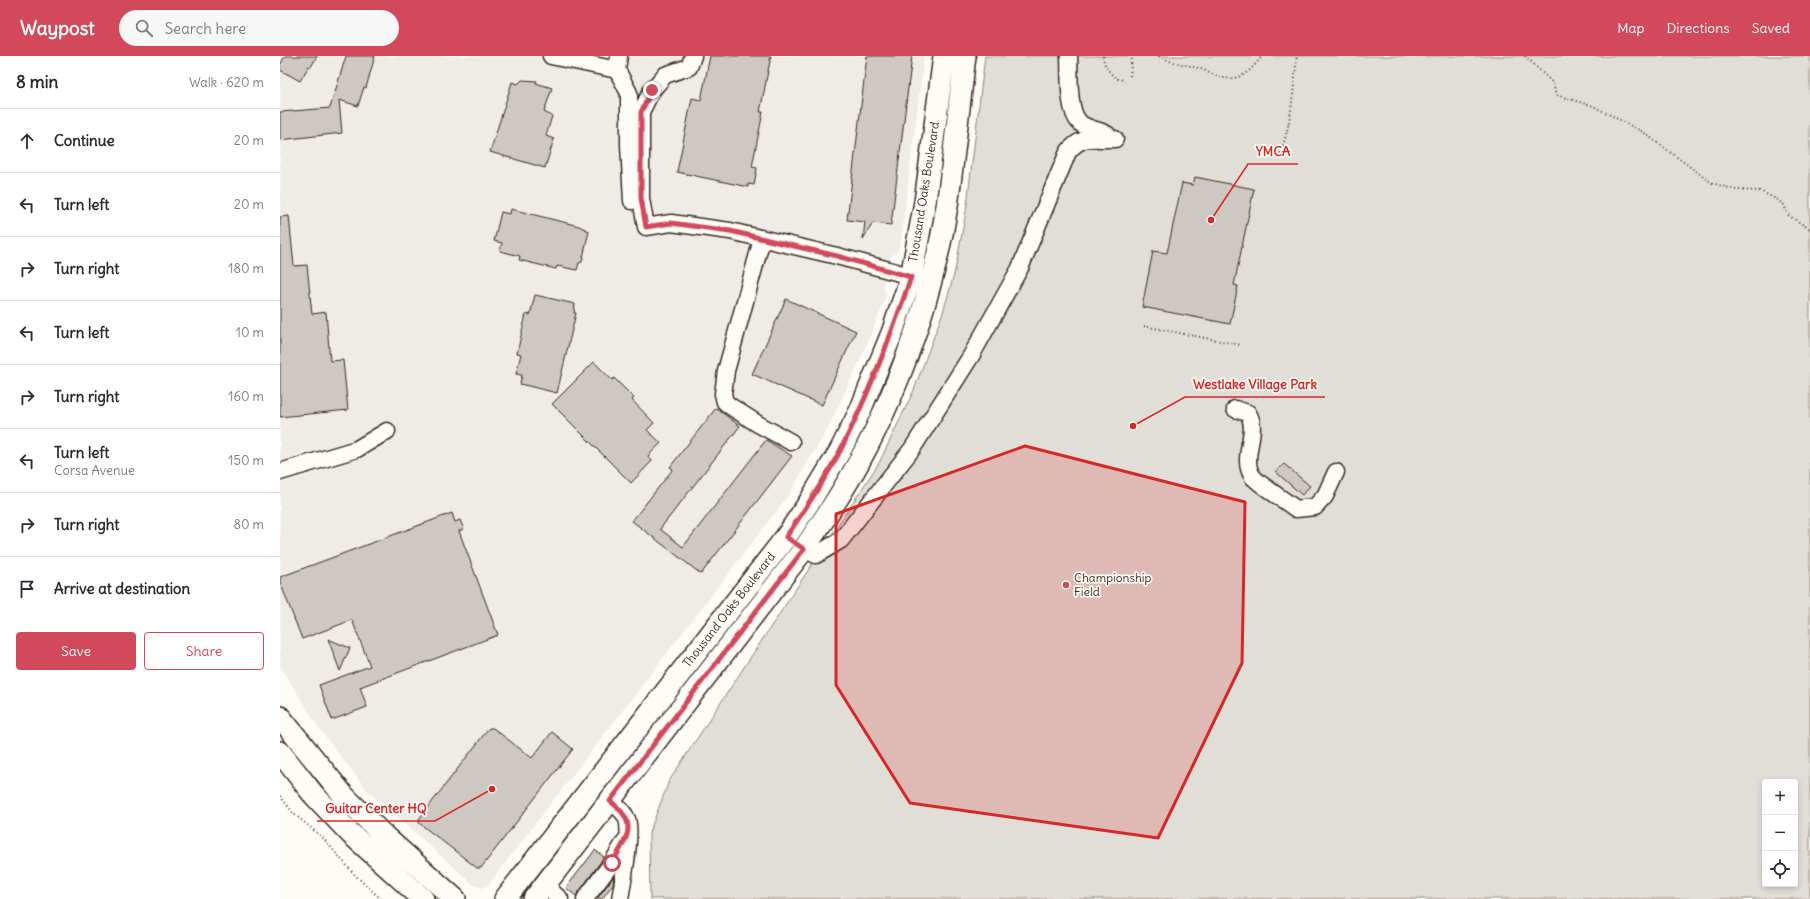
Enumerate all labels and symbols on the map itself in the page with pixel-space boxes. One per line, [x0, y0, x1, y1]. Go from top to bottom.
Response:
route end [643, 81, 661, 99]
street label: Thousand Oaks Boulevard [905, 121, 942, 263]
callout: YMCA [1248, 139, 1298, 164]
text: YMCA [1255, 143, 1291, 160]
callout: Westlake Village Park [1185, 372, 1325, 397]
text: Westlake Village Park [1193, 376, 1317, 393]
street label: Thousand Oaks Boulevard [679, 549, 778, 670]
place label: Championship Field [1074, 570, 1151, 599]
marker: Championship Field [1061, 580, 1071, 590]
callout: Guitar Center HQ [317, 796, 435, 821]
text: Guitar Center HQ [325, 800, 427, 817]
route start [603, 854, 621, 872]

